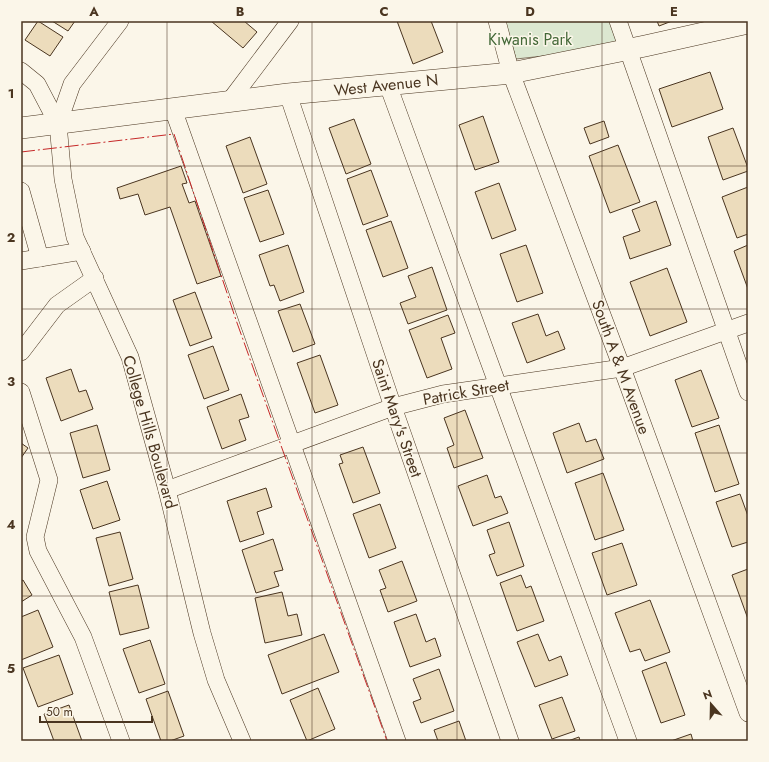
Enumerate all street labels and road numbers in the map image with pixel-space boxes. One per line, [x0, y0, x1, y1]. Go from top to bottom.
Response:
street label: West Avenue N [333, 68, 439, 102]
street label: South A & M Avenue [586, 297, 656, 437]
street label: College Hills Boulevard [117, 353, 183, 511]
street label: Saint Mary's Street [366, 356, 428, 480]
street label: Patrick Street [421, 373, 511, 411]

